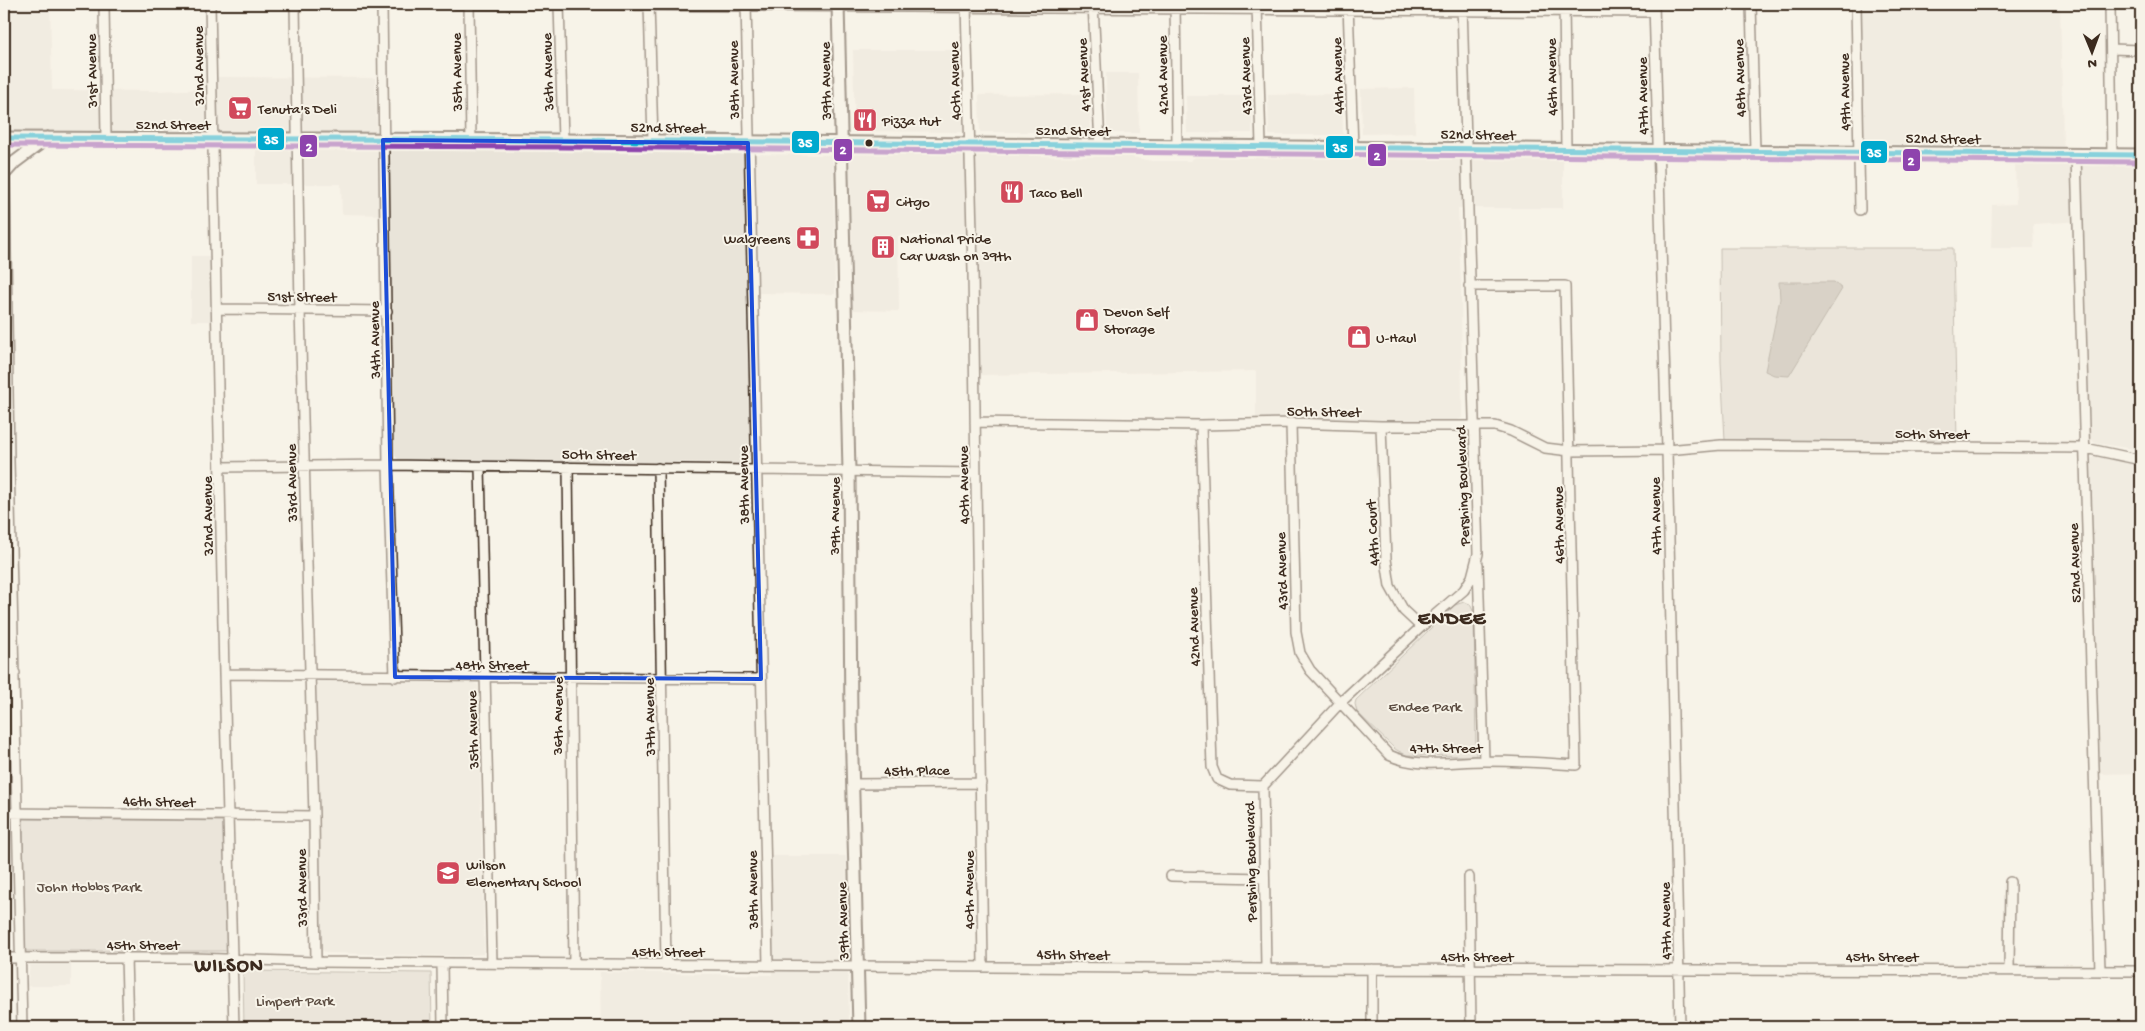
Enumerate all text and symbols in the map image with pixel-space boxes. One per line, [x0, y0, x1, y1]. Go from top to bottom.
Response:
street label: 32nd Avenue [190, 26, 210, 107]
north arrow [2068, 28, 2118, 78]
street label: 35th Avenue [448, 32, 468, 112]
street label: 36th Avenue [539, 32, 559, 112]
street label: 31st Avenue [83, 33, 103, 109]
street label: 42nd Avenue [1154, 35, 1174, 115]
street label: 41st Avenue [1074, 37, 1096, 112]
street label: 43rd Avenue [1237, 37, 1257, 115]
street label: 44th Avenue [1329, 37, 1349, 115]
street label: 46th Avenue [1543, 38, 1563, 116]
street label: 48th Avenue [1731, 38, 1751, 117]
street label: 38th Avenue [725, 40, 745, 121]
street label: 39th Avenue [817, 41, 837, 121]
street label: 40th Avenue [946, 41, 966, 120]
street label: 49th Avenue [1836, 53, 1856, 131]
text: N [2087, 54, 2097, 71]
street label: 47th Avenue [1634, 57, 1654, 135]
supermarket icon: Tenuta's Deli [227, 95, 253, 121]
place label: Tenuta's Deli [257, 101, 337, 119]
restaurant icon: Pizza Hut [852, 107, 878, 133]
place label: Pizza Hut [881, 113, 942, 131]
street label: 52nd Street [136, 117, 212, 135]
street label: 52nd Street [630, 119, 707, 139]
street label: 52nd Street [1036, 123, 1112, 141]
street label: 52nd Street [1440, 126, 1517, 146]
line badge: 35 [257, 127, 285, 151]
line badge: 35 [791, 130, 820, 154]
street label: 52nd Street [1905, 130, 1982, 150]
text: 35 [263, 133, 279, 150]
line badge: 2 [299, 134, 318, 158]
line badge: 35 [1325, 135, 1354, 159]
text: 35 [797, 136, 813, 153]
line badge: 2 [833, 138, 853, 162]
unlabelled marker [864, 138, 874, 148]
text: 2 [306, 140, 313, 157]
line badge: 35 [1860, 140, 1888, 164]
text: 35 [1332, 141, 1348, 158]
text: 2 [840, 143, 847, 160]
line badge: 2 [1367, 143, 1387, 167]
text: 35 [1866, 146, 1882, 163]
line badge: 2 [1902, 148, 1921, 172]
text: 2 [1374, 149, 1381, 166]
text: 2 [1908, 154, 1915, 171]
restaurant icon: Taco Bell [999, 179, 1025, 205]
place label: Taco Bell [1029, 185, 1083, 203]
supermarket icon: Citgo [865, 188, 891, 214]
place label: Citgo [896, 194, 930, 212]
pharmacy icon: Walgreens [795, 225, 821, 251]
place label: Walgreens [724, 231, 790, 249]
place label: National Pride Car Wash on 39th [900, 231, 1011, 266]
building icon: National Pride Car Wash on 39th [870, 234, 896, 260]
street label: 51st Street [267, 288, 339, 308]
street label: 34th Avenue [366, 301, 386, 380]
place label: Devon Self Storage [1103, 304, 1171, 339]
shop icon: Devon Self Storage [1074, 307, 1100, 333]
shop icon: U-Haul [1346, 324, 1372, 350]
place label: U-Haul [1376, 330, 1417, 348]
street label: 50th Street [1287, 403, 1363, 423]
street label: Pershing Boulevard [1453, 424, 1475, 547]
street label: 50th Street [1895, 426, 1971, 444]
street label: 33rd Avenue [283, 443, 303, 523]
street label: 38th Avenue [735, 445, 755, 526]
street label: 40th Avenue [955, 445, 975, 524]
street label: 50th Street [562, 446, 638, 466]
street label: 32nd Avenue [199, 476, 219, 557]
street label: 39th Avenue [827, 477, 845, 556]
street label: 47th Avenue [1647, 477, 1667, 555]
street label: 46th Avenue [1550, 486, 1570, 564]
street label: 44th Court [1363, 497, 1385, 566]
street label: 52nd Avenue [2066, 522, 2086, 603]
street label: 43rd Avenue [1273, 532, 1293, 610]
street label: 42nd Avenue [1185, 587, 1205, 667]
district label: ENDEE [1418, 609, 1487, 632]
street label: 48th Street [455, 657, 530, 675]
street label: 36th Avenue [550, 677, 568, 756]
street label: 37th Avenue [641, 677, 661, 757]
street label: 35th Avenue [464, 690, 484, 770]
park label: Endee Park [1389, 699, 1463, 717]
street label: 47th Street [1410, 740, 1484, 758]
street label: 45th Place [884, 762, 950, 782]
street label: 46th Street [123, 793, 197, 813]
street label: Pershing Boulevard [1242, 801, 1262, 923]
street label: 33rd Avenue [293, 848, 313, 928]
street label: 38th Avenue [744, 850, 764, 931]
street label: 40th Avenue [961, 851, 979, 929]
place label: Wilson Elementary School [466, 857, 582, 892]
school or university icon: Wilson Elementary School [435, 860, 461, 886]
park label: John Hobbs Park [37, 879, 142, 897]
street label: 39th Avenue [834, 881, 854, 961]
street label: 47th Avenue [1657, 882, 1677, 960]
street label: 45th Street [107, 937, 181, 955]
street label: 45th Street [632, 944, 706, 962]
street label: 45th Street [1036, 946, 1111, 966]
street label: 45th Street [1441, 949, 1515, 967]
street label: 45th Street [1846, 949, 1920, 967]
district label: WILSON [193, 956, 264, 979]
park label: Limpert Park [256, 993, 335, 1011]

